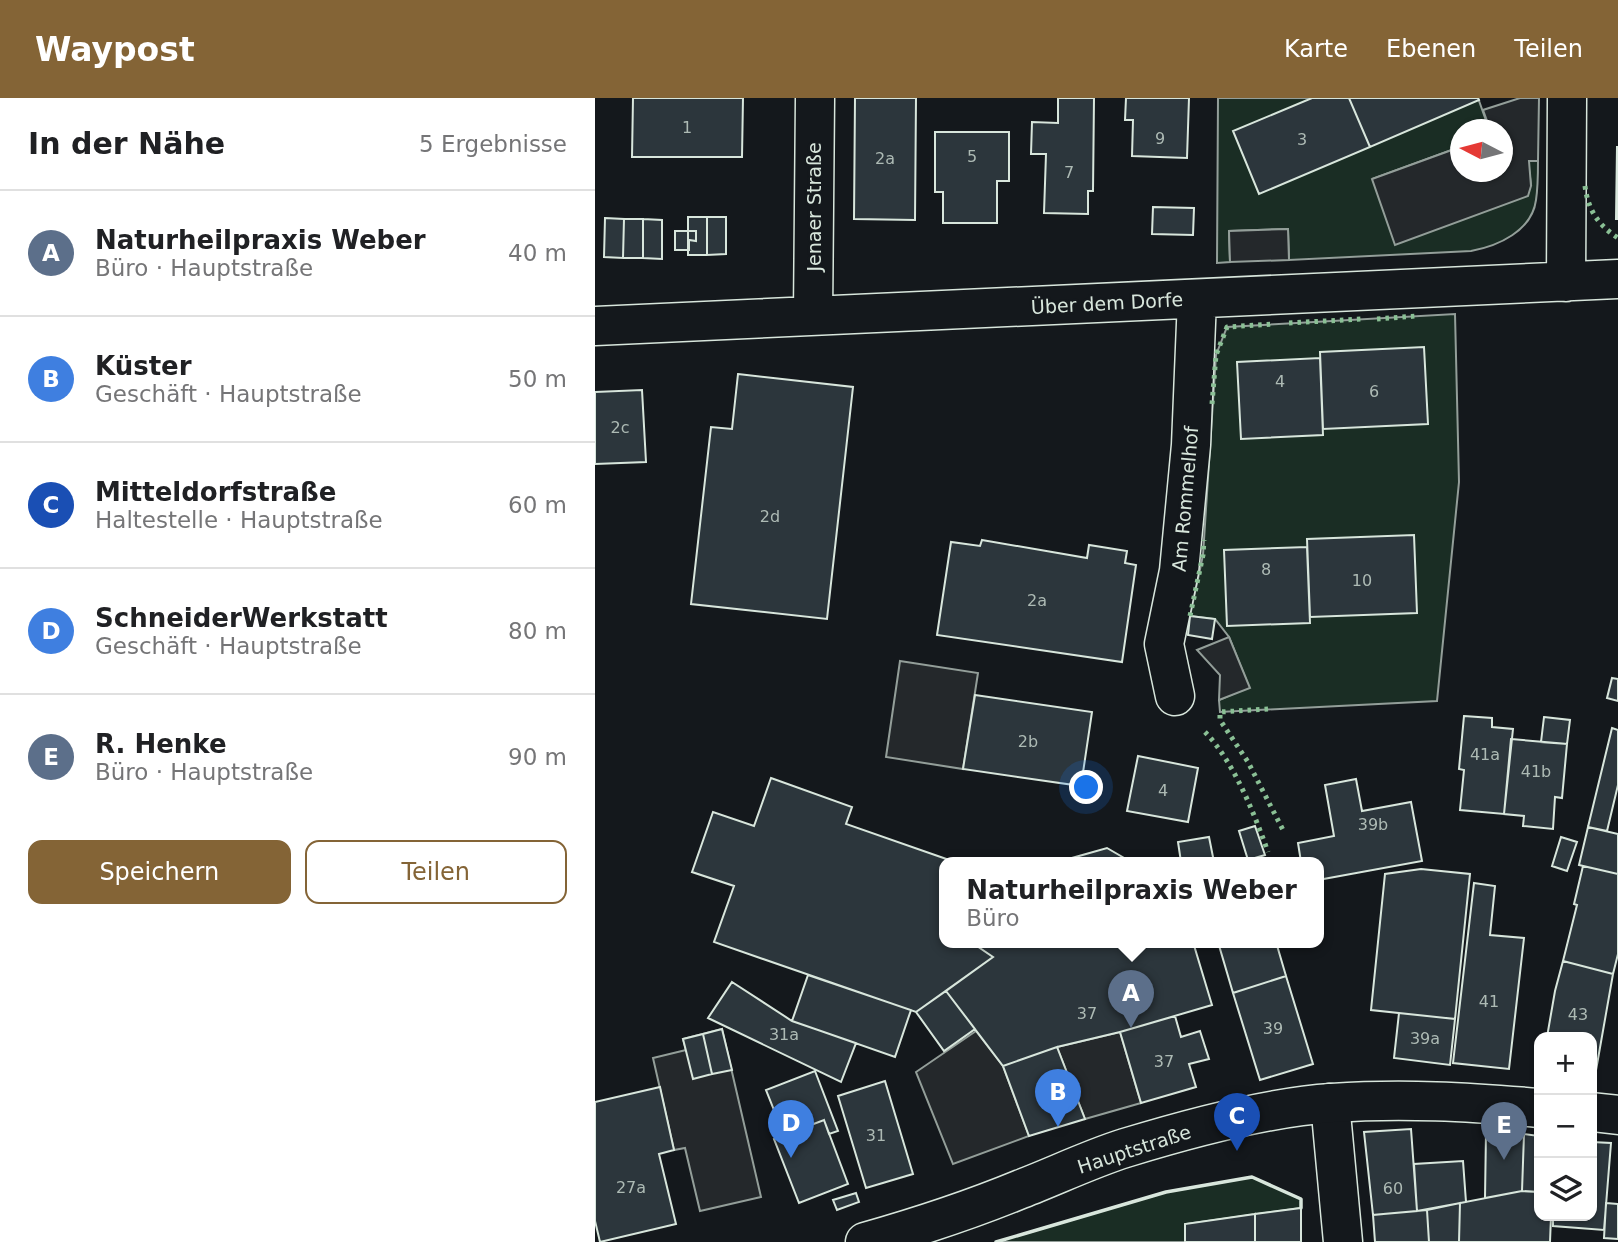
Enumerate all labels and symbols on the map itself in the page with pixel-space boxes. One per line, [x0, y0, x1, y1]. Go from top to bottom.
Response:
house number: 1 [682, 118, 692, 137]
north arrow [1450, 119, 1513, 182]
house number: 9 [1155, 129, 1165, 148]
house number: 3 [1297, 130, 1307, 149]
street label: Jenaer Straße [803, 142, 825, 273]
house number: 5 [967, 147, 977, 166]
house number: 2a [875, 149, 895, 168]
house number: 7 [1064, 163, 1074, 182]
street label: Über dem Dorfe [1030, 288, 1184, 318]
house number: 4 [1275, 372, 1285, 391]
house number: 6 [1369, 382, 1379, 401]
house number: 2c [611, 418, 629, 437]
street label: Am Rommelhof [1168, 424, 1202, 573]
house number: 2d [760, 507, 780, 526]
house number: 8 [1261, 560, 1271, 579]
house number: 10 [1352, 571, 1372, 590]
house number: 2a [1027, 591, 1047, 610]
house number: 2b [1018, 732, 1038, 751]
house number: 41a [1470, 745, 1500, 764]
house number: 41b [1521, 762, 1551, 781]
your location [1069, 770, 1103, 804]
house number: 4 [1158, 781, 1168, 800]
house number: 39b [1358, 815, 1388, 834]
pin: A [1108, 970, 1154, 1028]
house number: 41 [1479, 992, 1499, 1011]
house number: 37 [1077, 1004, 1097, 1023]
house number: 43 [1568, 1005, 1588, 1024]
house number: 39 [1263, 1019, 1283, 1038]
house number: 31a [769, 1025, 799, 1044]
house number: 39a [1410, 1029, 1440, 1048]
house number: 37 [1154, 1052, 1174, 1071]
pin: B [1035, 1069, 1081, 1127]
pin: C [1214, 1093, 1260, 1151]
pin: D [768, 1100, 814, 1158]
pin: E [1481, 1102, 1527, 1160]
street label: Hauptstraße [1075, 1120, 1193, 1178]
house number: 31 [866, 1126, 886, 1145]
house number: 27a [616, 1178, 646, 1197]
house number: 60 [1383, 1179, 1403, 1198]

